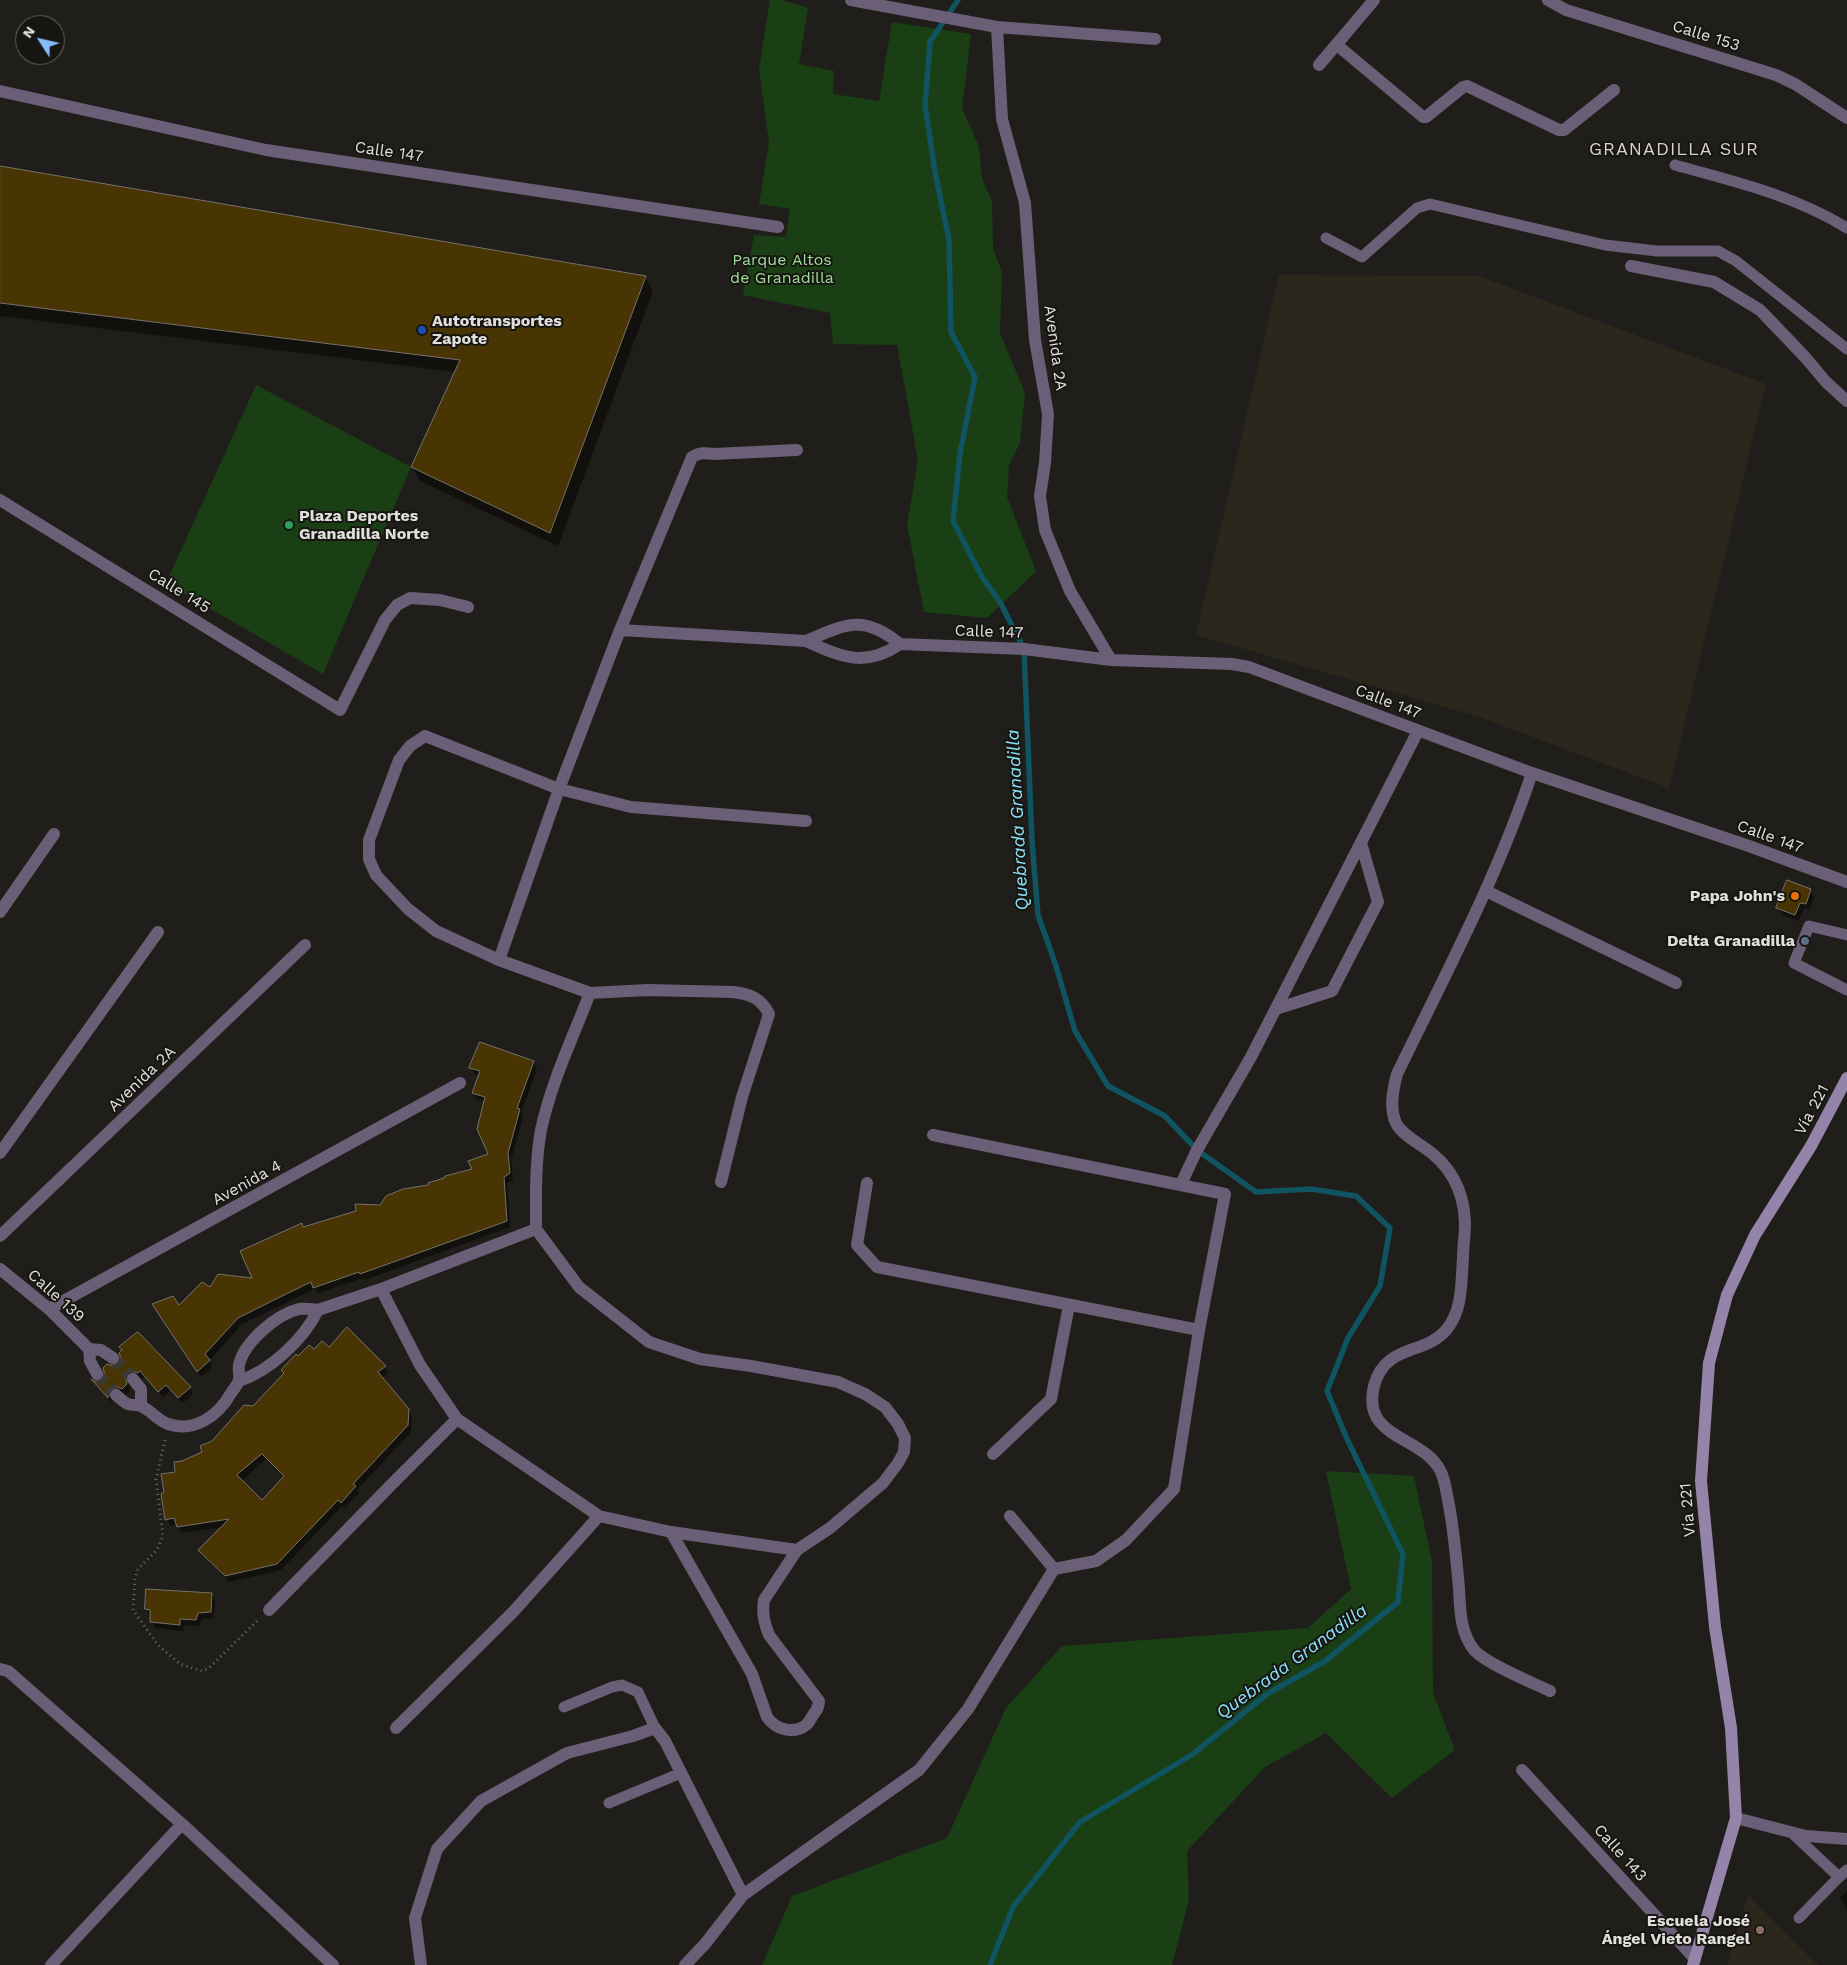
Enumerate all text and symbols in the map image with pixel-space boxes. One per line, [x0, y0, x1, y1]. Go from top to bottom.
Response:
north arrow [15, 15, 65, 65]
street label: Calle 153 [1670, 17, 1742, 55]
text: N [19, 23, 38, 41]
street label: Calle 147 [354, 138, 424, 166]
district label: GRANADILLA SUR [1587, 139, 1761, 161]
park label: Parque Altos de Granadilla [730, 250, 834, 288]
street label: Avenida 2A [1039, 304, 1071, 392]
place label: Autotransportes Zapote [432, 311, 562, 349]
marker: Autotransportes Zapote [416, 324, 428, 336]
place label: Plaza Deportes Granadilla Norte [299, 506, 429, 544]
marker: Plaza Deportes Granadilla Norte [283, 519, 295, 531]
street label: Calle 145 [144, 564, 214, 618]
street label: Calle 147 [954, 621, 1024, 643]
street label: Calle 147 [1352, 681, 1424, 723]
water label: Quebrada Granadilla [1002, 729, 1034, 911]
street label: Calle 147 [1734, 816, 1806, 858]
place label: Papa John's [1690, 886, 1785, 906]
marker: Papa John's [1789, 890, 1801, 902]
place label: Delta Granadilla [1667, 931, 1795, 951]
marker: Delta Granadilla [1799, 935, 1811, 947]
street label: Avenida 2A [104, 1042, 180, 1116]
street label: Vía 221 [1791, 1082, 1833, 1138]
street label: Avenida 4 [209, 1156, 285, 1210]
street label: Calle 139 [24, 1265, 88, 1327]
street label: Vía 221 [1676, 1482, 1700, 1538]
water label: Quebrada Granadilla [1212, 1600, 1372, 1724]
street label: Calle 143 [1589, 1821, 1651, 1885]
place label: Escuela José Ángel Vieto Rangel [1602, 1911, 1750, 1949]
marker: Escuela José Ángel Vieto Rangel [1754, 1924, 1766, 1936]

